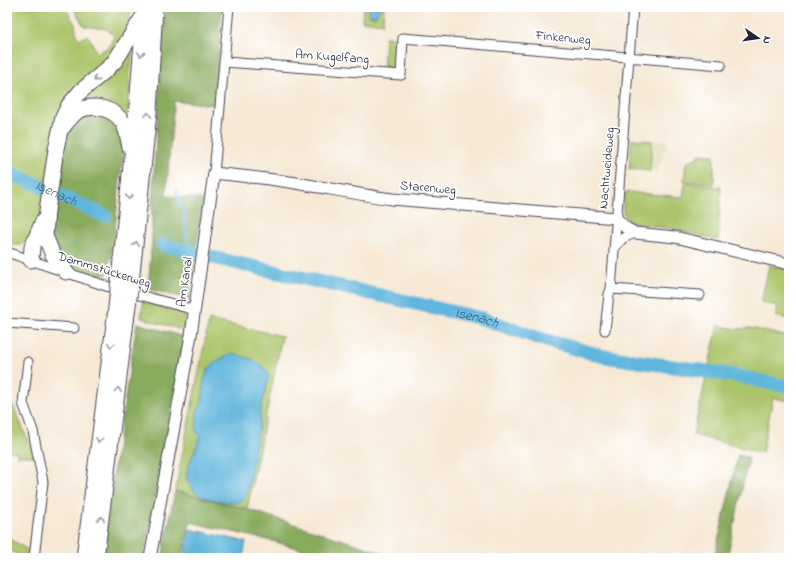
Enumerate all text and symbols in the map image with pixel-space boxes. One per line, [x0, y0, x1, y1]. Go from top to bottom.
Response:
north arrow [738, 18, 778, 58]
street label: Finkenweg [534, 26, 592, 51]
text: N [758, 35, 775, 45]
street label: Am Kugelfang [294, 45, 370, 70]
one-way arrow [137, 50, 146, 57]
one-way arrow [93, 74, 100, 81]
one-way arrow [144, 112, 153, 118]
street label: Nachtweideweg [594, 126, 621, 210]
water label: Isenach [32, 175, 81, 212]
street label: Starenweg [399, 176, 457, 201]
one-way arrow [124, 194, 133, 201]
one-way arrow [131, 241, 140, 247]
street label: Dammstückerweg [54, 246, 153, 294]
street label: Am Kanal [172, 256, 198, 308]
water label: Isenach [453, 302, 502, 334]
one-way arrow [107, 342, 116, 348]
one-way arrow [113, 387, 122, 393]
one-way arrow [95, 437, 104, 443]
one-way arrow [96, 516, 105, 522]

